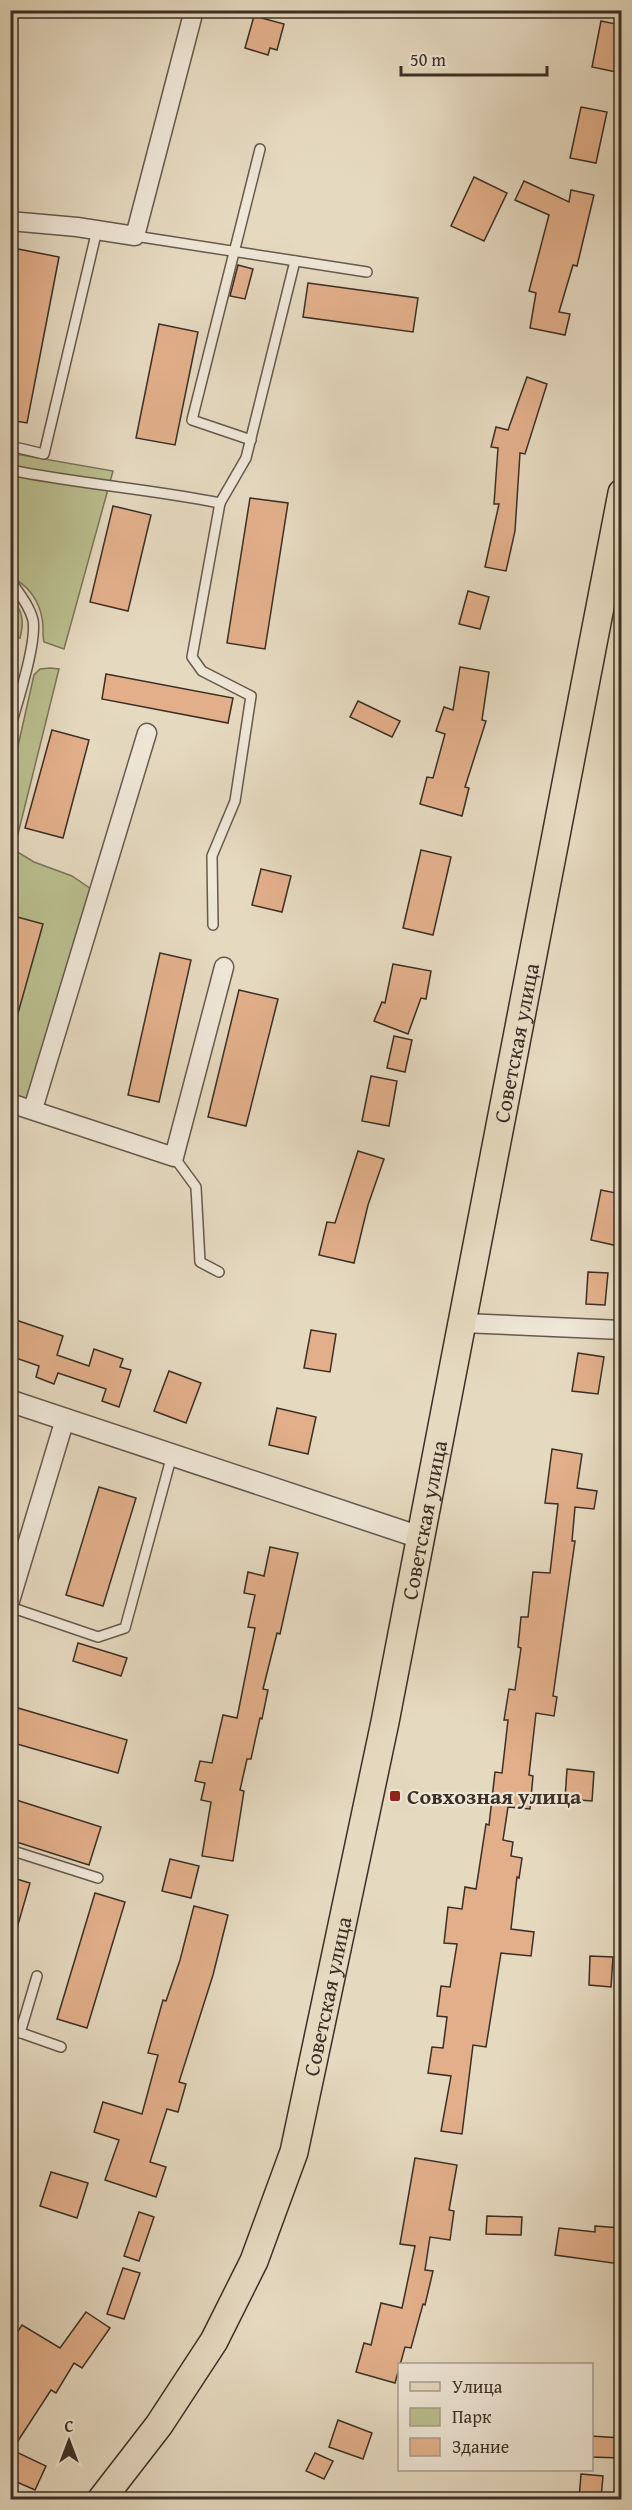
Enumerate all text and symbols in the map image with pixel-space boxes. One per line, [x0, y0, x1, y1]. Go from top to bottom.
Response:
scale bar [401, 39, 546, 77]
text: 50 m [410, 46, 446, 73]
street label: Советская улица [485, 960, 547, 1125]
street label: Советская улица [393, 1437, 455, 1603]
place label: Совхозная улица [407, 1780, 582, 1812]
marker: Совхозная улица [388, 1789, 402, 1803]
street label: Советская улица [295, 1913, 360, 2079]
legend [398, 2363, 593, 2471]
text: Улица [452, 2373, 503, 2400]
text: Парк [452, 2403, 492, 2430]
north arrow [39, 2411, 99, 2471]
text: С [64, 2414, 74, 2438]
text: Здание [452, 2433, 509, 2460]

